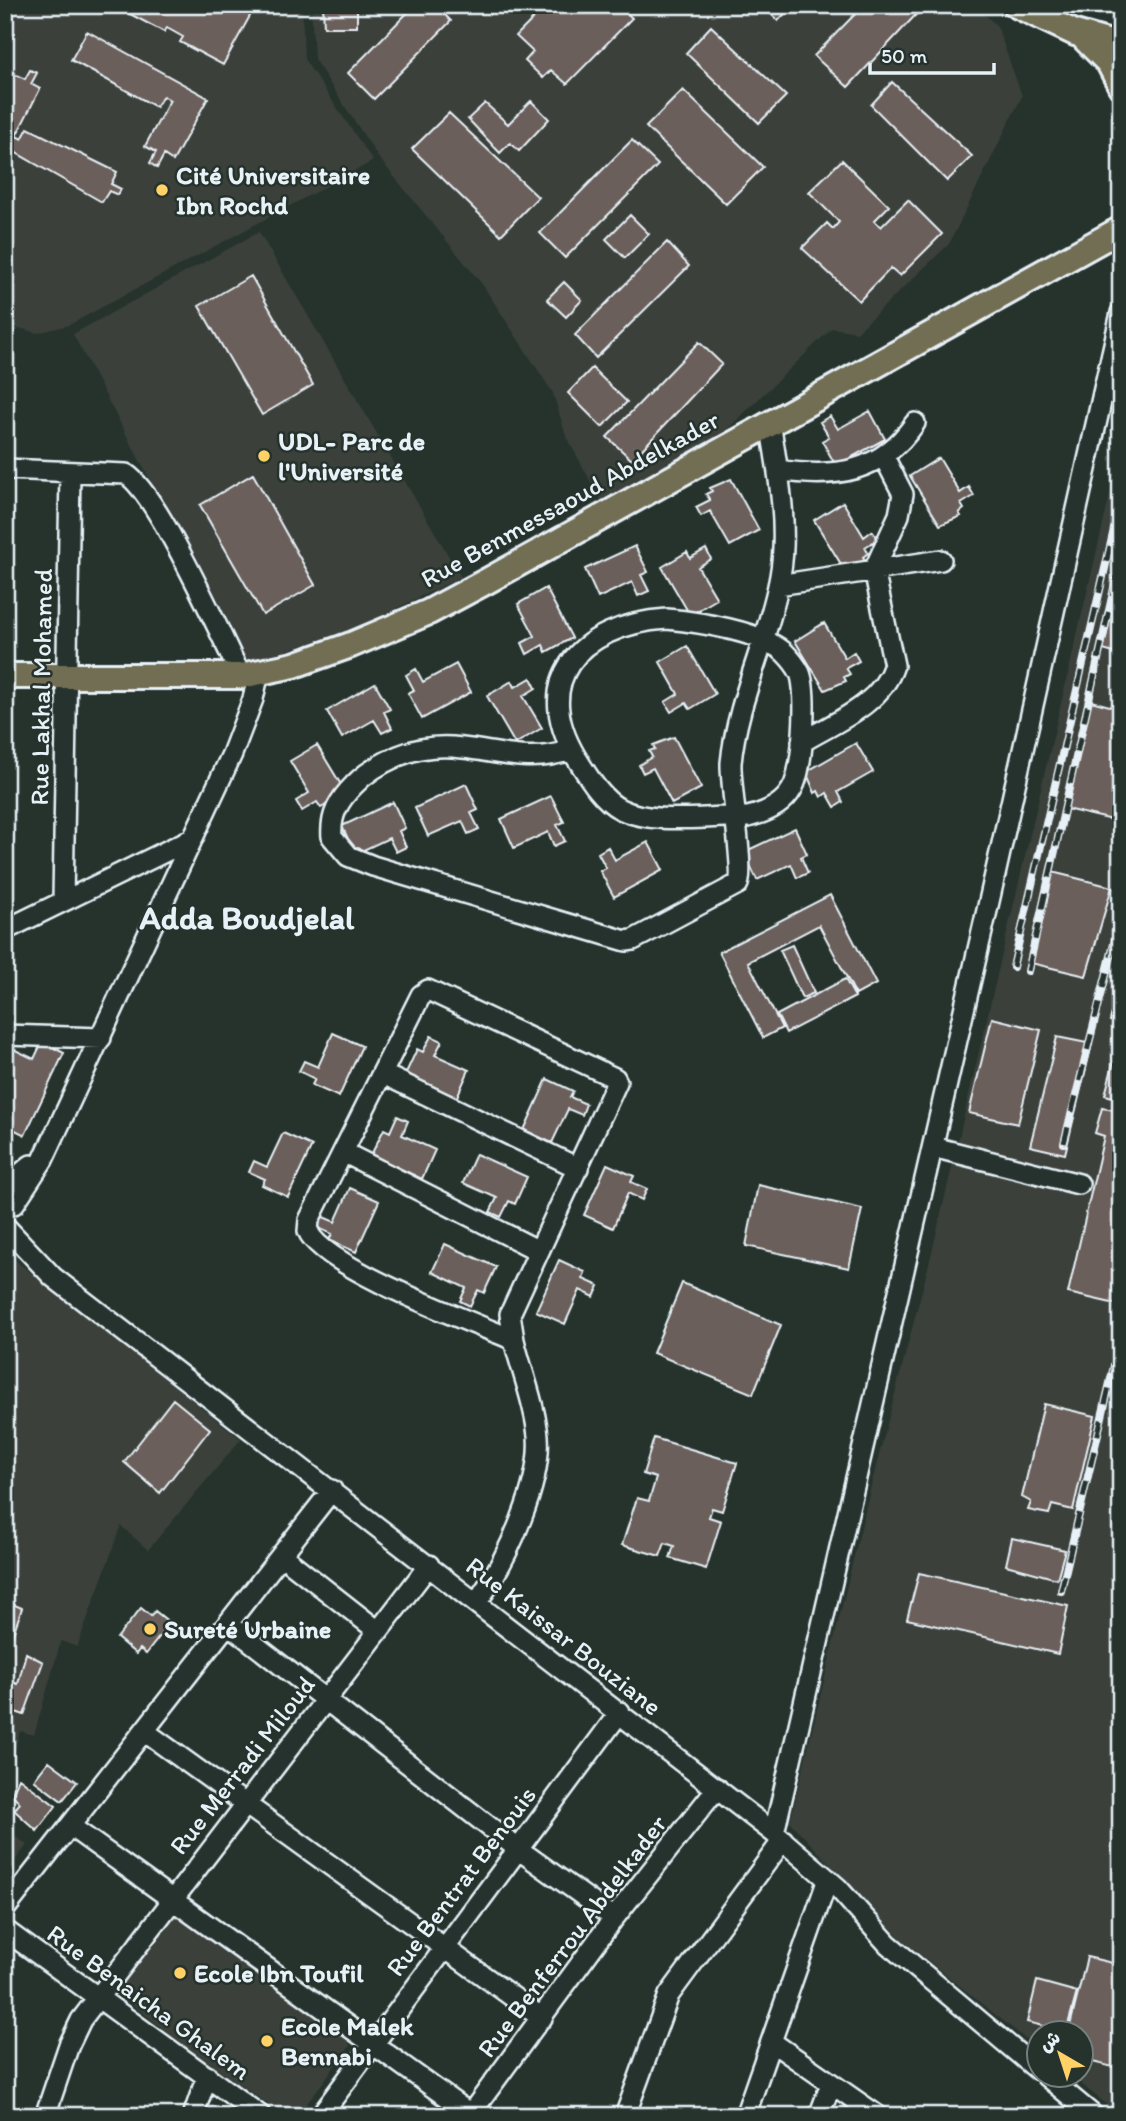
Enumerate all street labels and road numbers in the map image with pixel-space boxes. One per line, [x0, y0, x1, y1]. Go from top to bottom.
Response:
street label: Rue Benmessaoud Abdelkader [415, 403, 725, 595]
street label: Rue Lakhal Mohamed [23, 568, 59, 806]
street label: Rue Kaissar Bouziane [460, 1550, 668, 1722]
street label: Rue Merradi Miloud [162, 1669, 322, 1861]
street label: Rue Bentrat Benouis [379, 1780, 543, 1982]
street label: Rue Benferrou Abdelkader [470, 1808, 674, 2064]
street label: Rue Benaicha Ghalem [41, 1917, 257, 2087]

